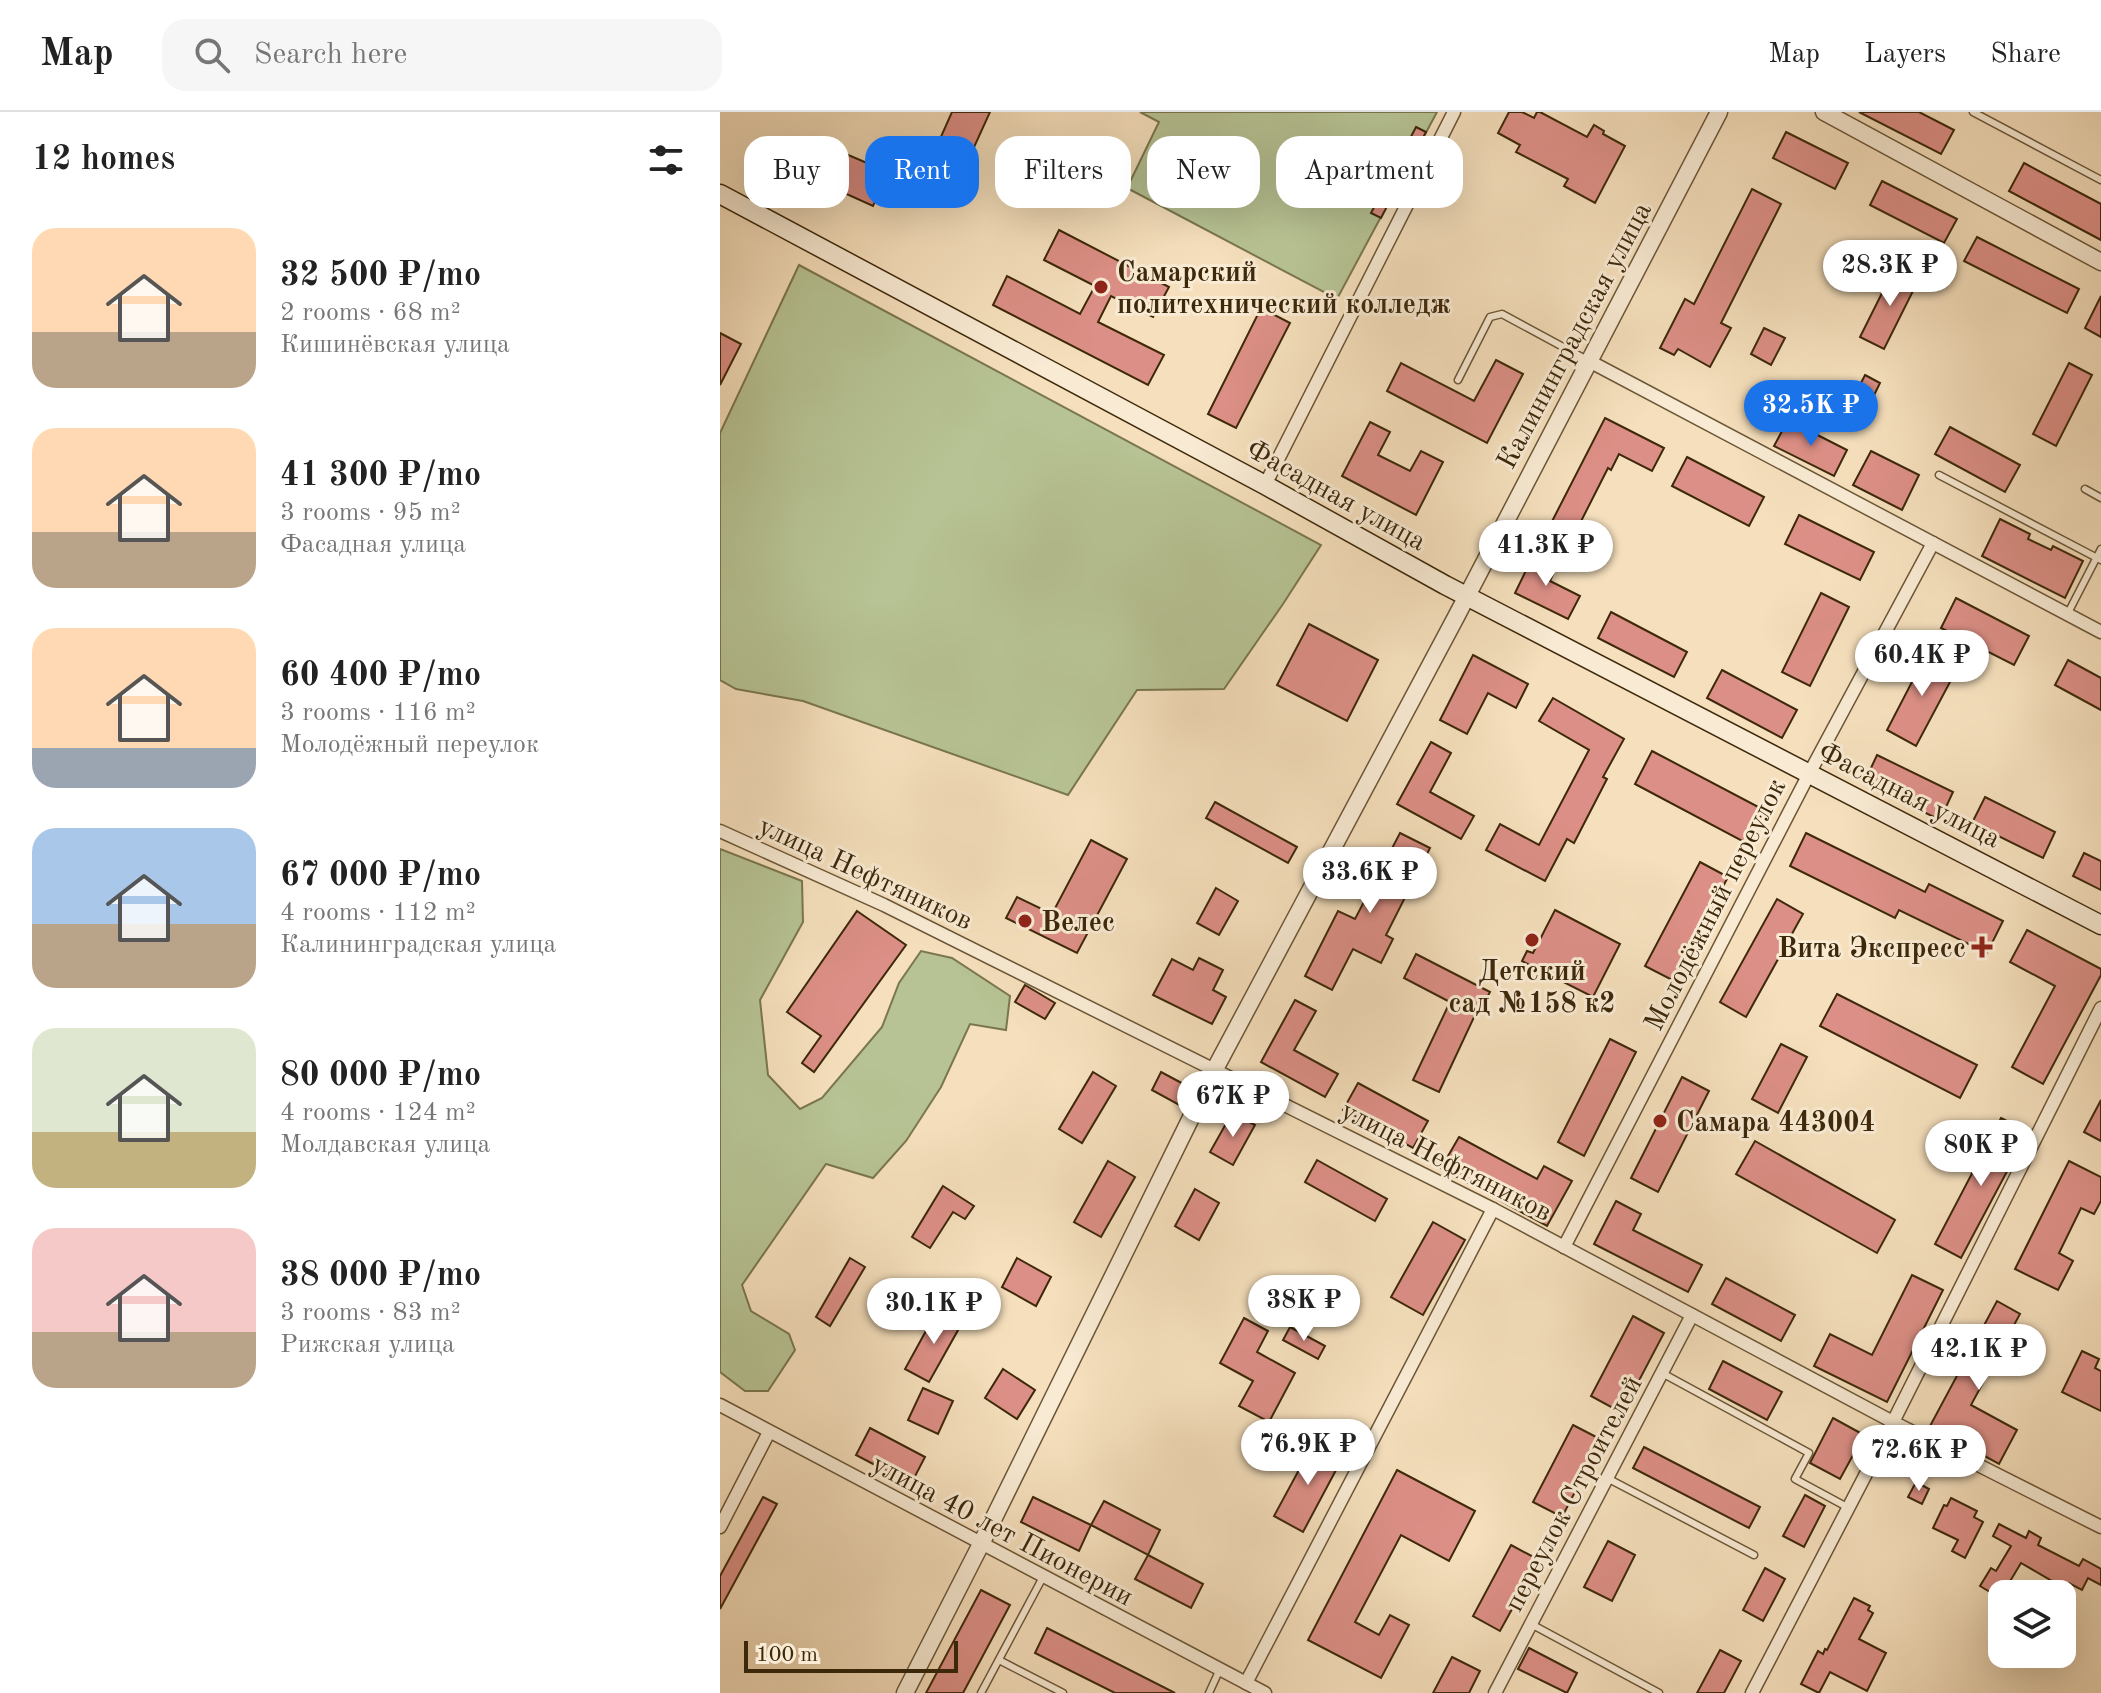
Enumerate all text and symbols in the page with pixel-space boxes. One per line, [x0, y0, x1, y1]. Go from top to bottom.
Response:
search box [162, 19, 722, 91]
icon: search [190, 33, 234, 77]
text: Map [40, 36, 114, 74]
text: Search here [254, 40, 407, 70]
text: Map [1768, 41, 1820, 69]
text: Layers [1864, 41, 1946, 69]
text: Share [1990, 41, 2061, 69]
chip: Buy [744, 136, 849, 208]
chip: Rent [865, 136, 979, 208]
chip: Filters [995, 136, 1131, 208]
chip: New [1147, 136, 1260, 208]
chip: Apartment [1276, 136, 1463, 208]
icon: filters [644, 138, 688, 182]
text: 12 homes [32, 143, 175, 177]
street label: Калининградская улица [1493, 198, 1658, 474]
pin: 28.3K ₽ [1816, 240, 1964, 308]
text: 28.3K ₽ [1841, 253, 1939, 279]
text: 32 500 ₽/mo [280, 259, 481, 293]
place label: Самарский политехнический колледж [1117, 259, 1451, 320]
icon: home [96, 260, 192, 356]
marker: Самарский политехнический колледж [1092, 278, 1110, 296]
text: 2 rooms · 68 m² [280, 300, 461, 326]
text: Кишинёвская улица [280, 332, 510, 358]
pin: 32.5K ₽ [1737, 380, 1885, 448]
text: 32.5K ₽ [1762, 393, 1860, 419]
street label: Фасадная улица [1241, 436, 1430, 558]
text: 41 300 ₽/mo [280, 459, 481, 493]
icon: home [96, 460, 192, 556]
text: 3 rooms · 95 m² [280, 500, 461, 526]
pin: 41.3K ₽ [1472, 520, 1620, 588]
text: Фасадная улица [280, 532, 466, 558]
text: 41.3K ₽ [1497, 533, 1595, 559]
pin: 60.4K ₽ [1848, 630, 1996, 698]
text: 60.4K ₽ [1873, 643, 1971, 669]
text: 60 400 ₽/mo [280, 659, 481, 693]
icon: home [96, 660, 192, 756]
text: 3 rooms · 116 m² [280, 700, 476, 726]
text: Молодёжный переулок [280, 732, 539, 758]
street label: Фасадная улица [1813, 739, 2004, 855]
street label: Молодёжный переулок [1641, 775, 1792, 1036]
street label: улица Нефтяников [753, 813, 976, 937]
pin: 33.6K ₽ [1296, 847, 1444, 915]
text: 67 000 ₽/mo [280, 859, 481, 893]
icon: home [96, 860, 192, 956]
text: 33.6K ₽ [1321, 860, 1419, 886]
text: 4 rooms · 112 m² [280, 900, 476, 926]
place label: Велес [1041, 910, 1115, 938]
marker: Велес [1016, 912, 1034, 930]
marker: Детский сад №158 к2 [1523, 931, 1541, 949]
text: Калининградская улица [280, 932, 556, 958]
place label: Вита Экспресс [1777, 935, 1966, 964]
marker: Вита Экспресс [1973, 938, 1991, 956]
place label: Детский сад №158 к2 [1448, 959, 1616, 1019]
text: 80 000 ₽/mo [280, 1059, 481, 1093]
icon: home [96, 1060, 192, 1156]
pin: 67K ₽ [1177, 1071, 1289, 1139]
text: 67K ₽ [1195, 1084, 1271, 1110]
street label: улица Нефтяников [1336, 1097, 1556, 1228]
text: 4 rooms · 124 m² [280, 1100, 476, 1126]
place label: Самара 443004 [1676, 1109, 1876, 1138]
marker: Самара 443004 [1651, 1112, 1669, 1130]
pin: 80K ₽ [1925, 1120, 2037, 1188]
text: Молдавская улица [280, 1132, 490, 1158]
text: 80K ₽ [1943, 1133, 2019, 1159]
text: 38 000 ₽/mo [280, 1259, 481, 1293]
icon: home [96, 1260, 192, 1356]
pin: 38K ₽ [1248, 1275, 1360, 1343]
pin: 30.1K ₽ [860, 1278, 1008, 1346]
text: 38K ₽ [1266, 1288, 1342, 1314]
text: 30.1K ₽ [885, 1291, 983, 1317]
text: 3 rooms · 83 m² [280, 1300, 461, 1326]
pin: 42.1K ₽ [1905, 1324, 2053, 1392]
text: Рижская улица [280, 1332, 455, 1358]
text: 42.1K ₽ [1930, 1337, 2028, 1363]
street label: переулок Строителей [1501, 1372, 1649, 1617]
pin: 76.9K ₽ [1234, 1419, 1382, 1487]
pin: 72.6K ₽ [1845, 1425, 1993, 1493]
text: 76.9K ₽ [1259, 1432, 1357, 1458]
text: 72.6K ₽ [1870, 1438, 1968, 1464]
street label: улица 40 лет Пионерии [866, 1451, 1137, 1612]
map controls [1988, 1580, 2076, 1668]
button: layers [1988, 1580, 2076, 1668]
scale bar [744, 1637, 958, 1673]
text: 100 m [756, 1644, 818, 1666]

